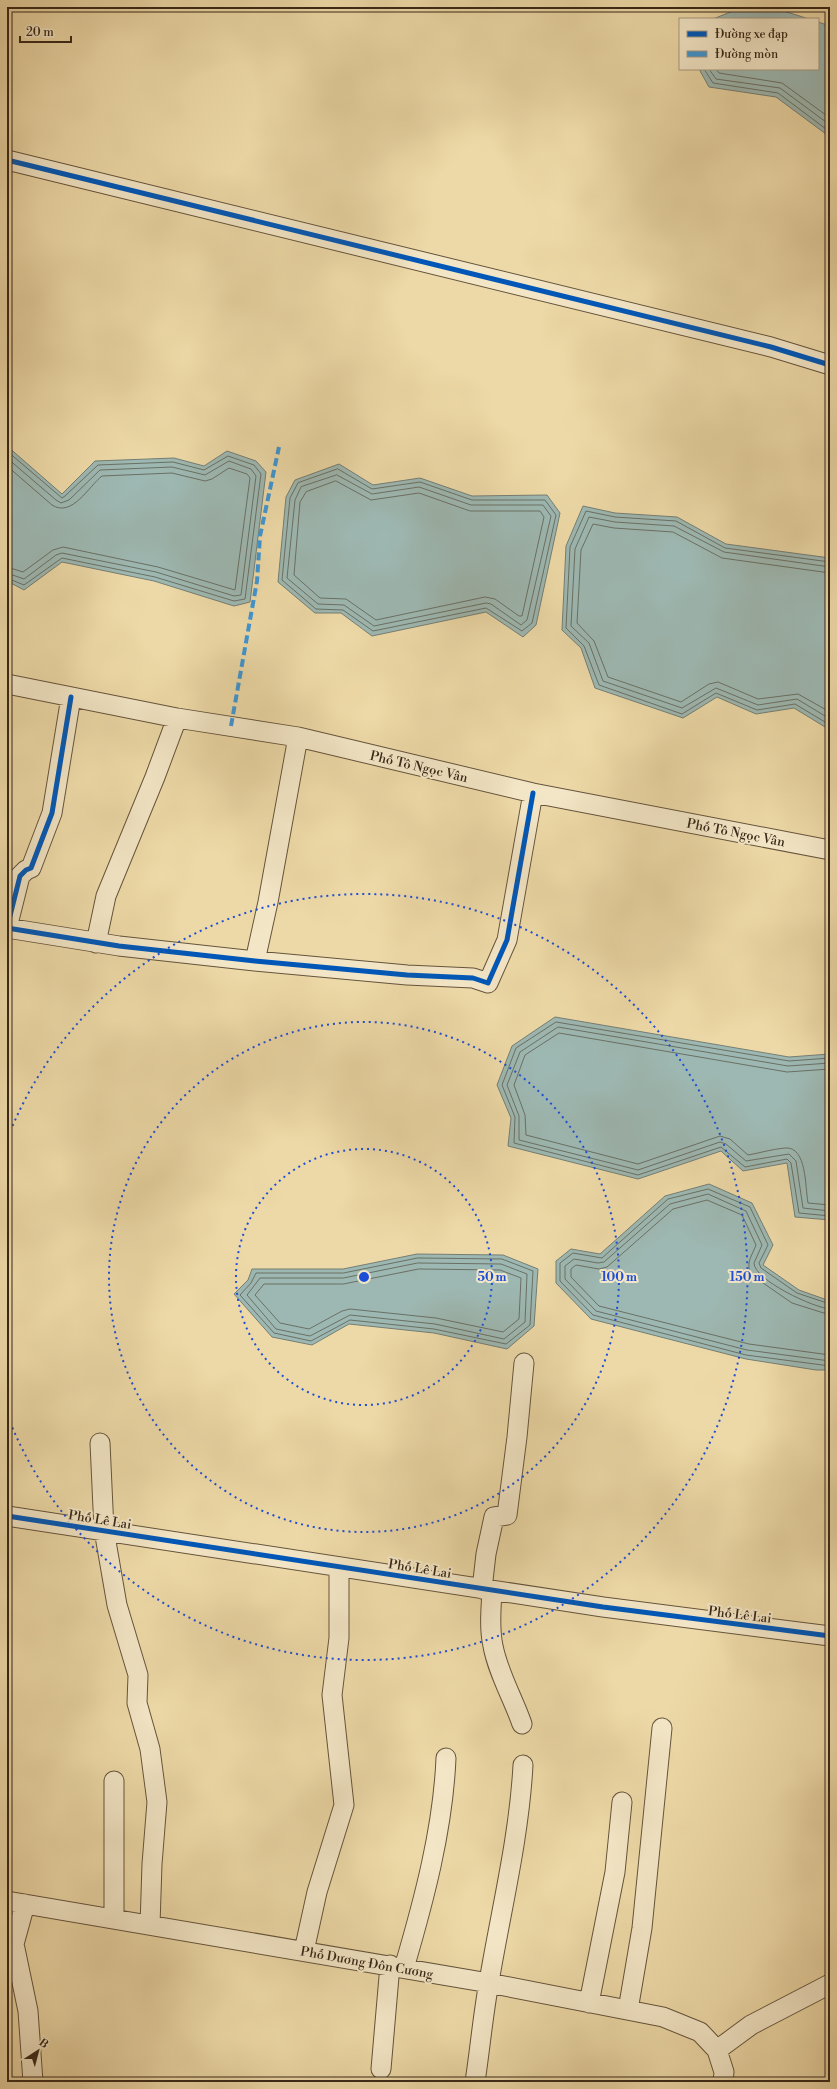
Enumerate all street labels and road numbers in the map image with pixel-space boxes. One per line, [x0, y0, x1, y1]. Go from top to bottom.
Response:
street label: Phố Tô Ngọc Vân [368, 748, 470, 786]
street label: Phố Tô Ngọc Vân [685, 816, 787, 850]
street label: Phố Lê Lai [67, 1507, 133, 1533]
street label: Phố Lê Lai [387, 1556, 453, 1582]
street label: Phố Lê Lai [707, 1603, 773, 1627]
street label: Phố Dương Đôn Cương [299, 1943, 435, 1983]

